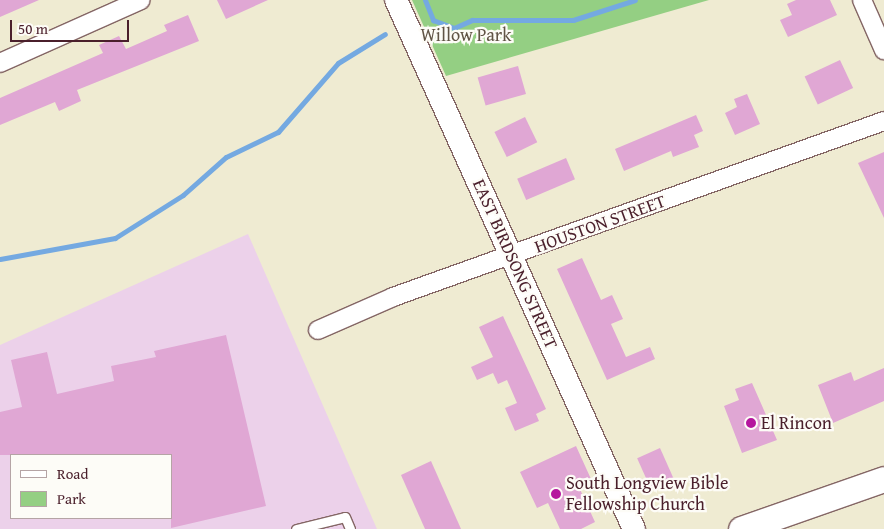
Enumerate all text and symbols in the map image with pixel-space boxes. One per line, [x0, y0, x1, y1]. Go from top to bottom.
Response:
scale bar [12, 10, 131, 42]
text: 50 m [18, 18, 48, 39]
park label: Willow Park [421, 24, 511, 46]
street label: EAST BIRDSONG STREET [468, 176, 562, 352]
street label: HOUSTON STREET [532, 190, 668, 258]
place label: El Rincon [761, 412, 832, 434]
marker: El Rincon [745, 417, 757, 429]
legend [10, 454, 172, 519]
text: Road [57, 463, 88, 484]
place label: South Longview Bible Fellowship Church [566, 473, 728, 516]
text: Park [57, 488, 86, 509]
marker: South Longview Bible Fellowship Church [550, 488, 562, 500]

